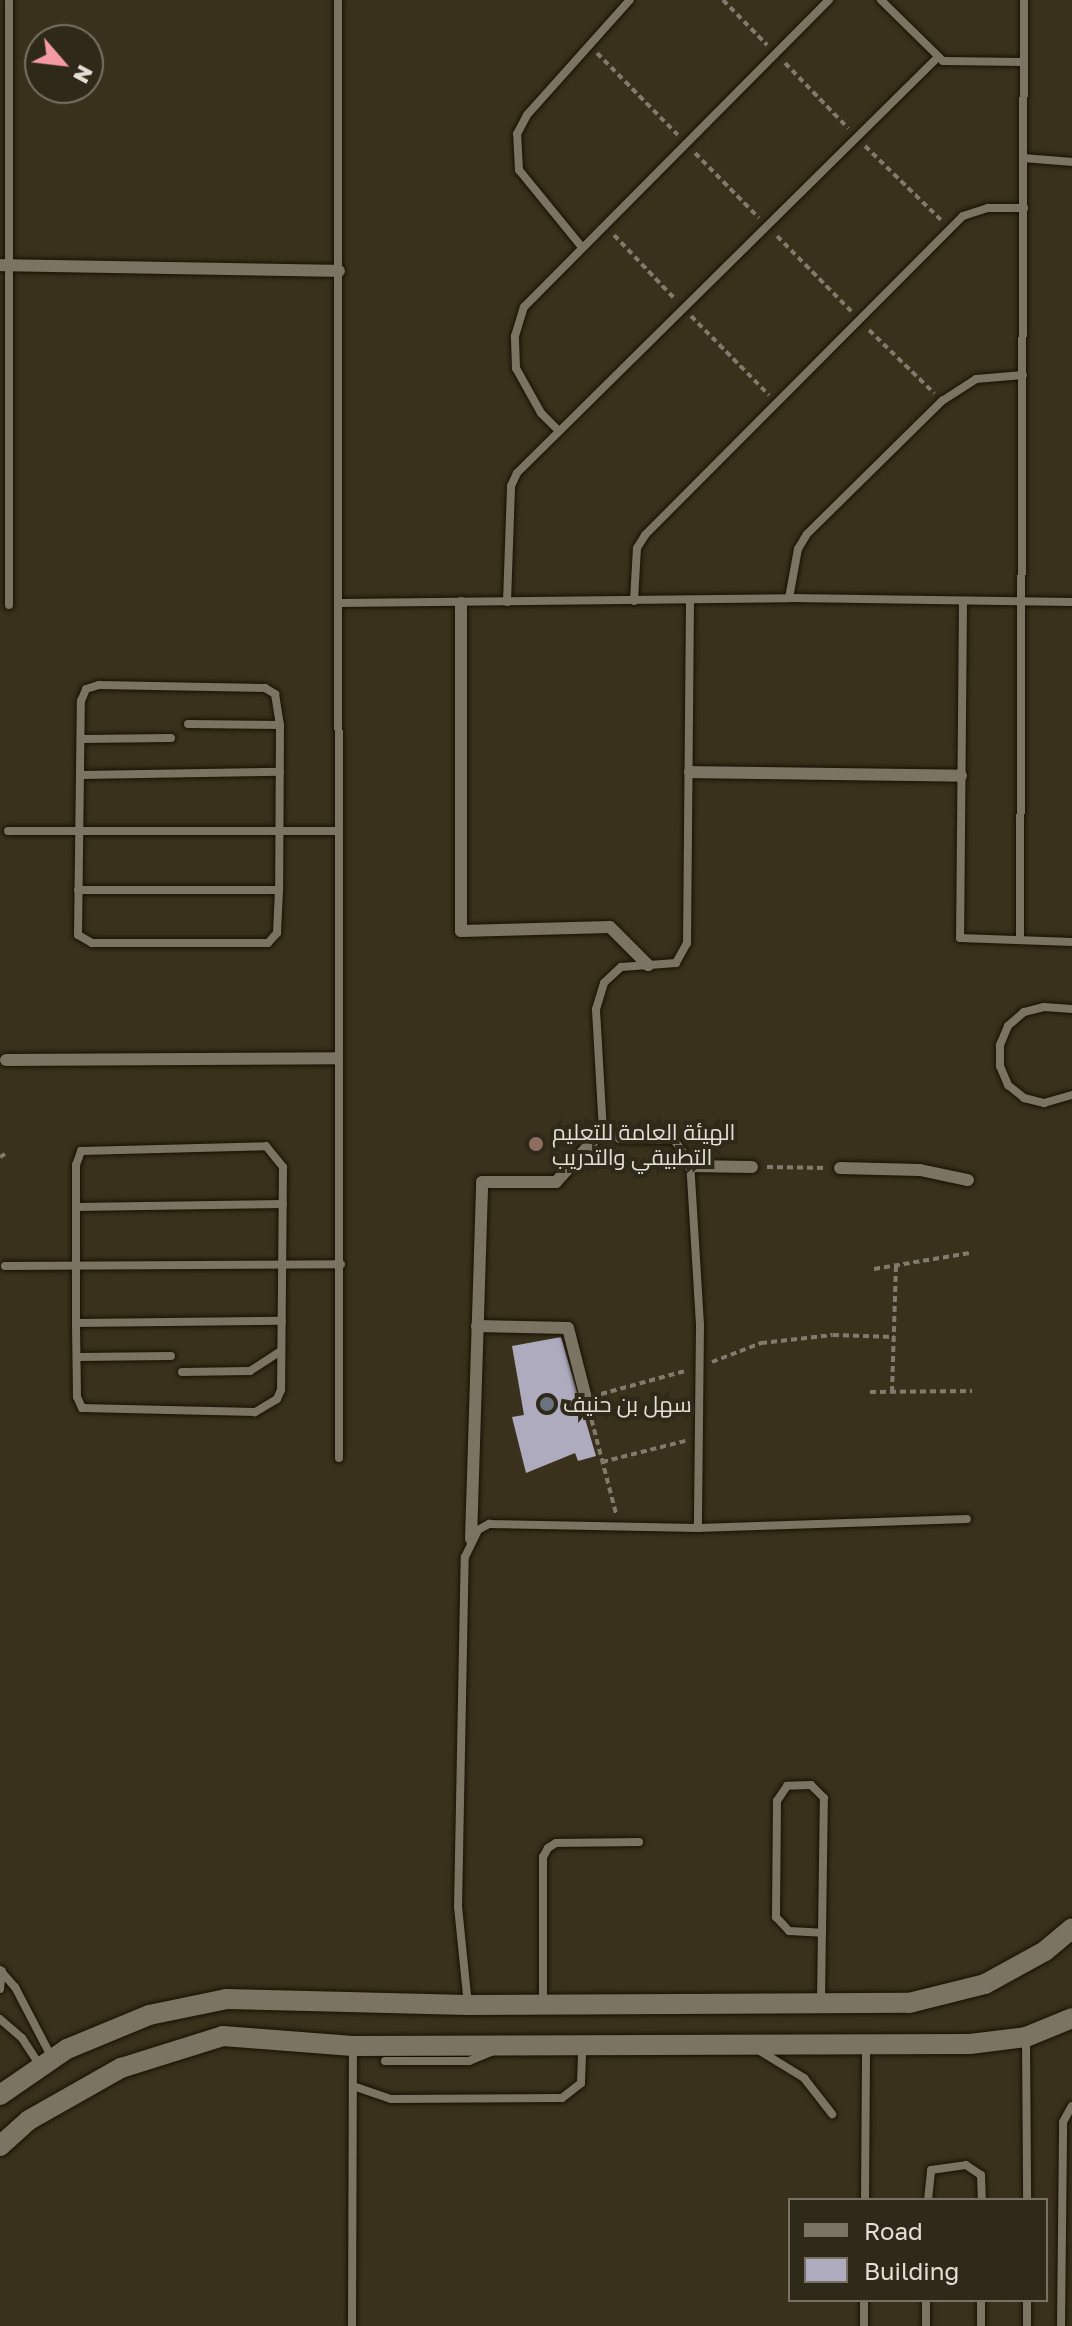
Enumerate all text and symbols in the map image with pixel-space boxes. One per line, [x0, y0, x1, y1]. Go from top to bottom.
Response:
north arrow [24, 24, 104, 104]
text: N [68, 61, 100, 88]
place label: الهيئة العامة للتعليم التطبيقي والتدريب [552, 1118, 735, 1170]
marker: الهيئة العامة للتعليم التطبيقي والتدريب [527, 1135, 545, 1153]
place label: سهل بن حنيف [563, 1391, 692, 1417]
marker: سهل بن حنيف [538, 1395, 556, 1413]
legend [788, 2198, 1048, 2302]
text: Road [864, 2216, 923, 2245]
text: Building [864, 2256, 959, 2285]

